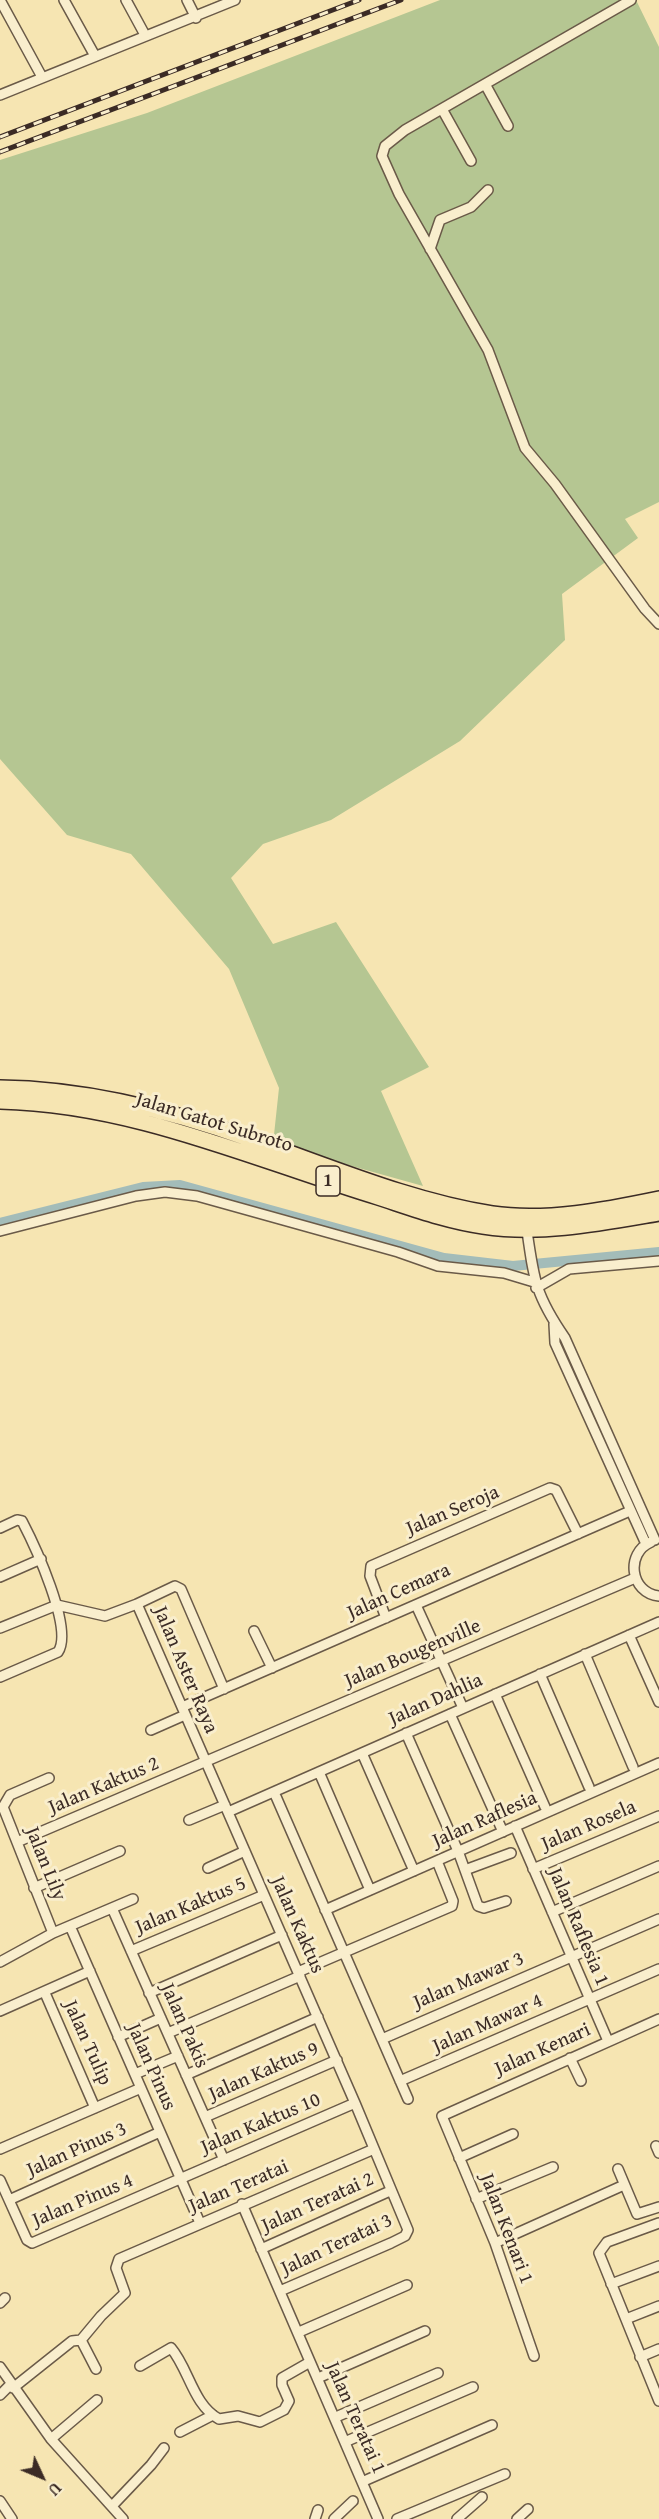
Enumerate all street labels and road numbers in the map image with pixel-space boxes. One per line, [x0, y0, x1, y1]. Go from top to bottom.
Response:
street label: Jalan Gatot Subroto [133, 1088, 295, 1158]
road number: 1 [316, 1166, 340, 1196]
street label: Jalan Seroja [403, 1481, 503, 1541]
street label: Jalan Cemara [344, 1559, 454, 1625]
street label: Jalan Aster Raya [147, 1603, 223, 1737]
street label: Jalan Bougenville [341, 1615, 485, 1693]
street label: Jalan Dahlia [385, 1669, 487, 1731]
street label: Jalan Kaktus 2 [45, 1752, 163, 1820]
street label: Jalan Raflesia [429, 1786, 541, 1854]
street label: Jalan Rosela [538, 1795, 640, 1857]
street label: Jalan Lily [19, 1824, 71, 1904]
street label: Jalan Raflesia 1 [542, 1864, 614, 1990]
street label: Jalan Kaktus 5 [132, 1872, 250, 1940]
street label: Jalan Kaktus [265, 1873, 329, 1977]
street label: Jalan Mawar 3 [410, 1947, 528, 2015]
street label: Jalan Pakis [155, 1980, 213, 2072]
street label: Jalan Mawar 4 [429, 1989, 547, 2059]
street label: Jalan Tulip [58, 1997, 116, 2089]
street label: Jalan Kenari [491, 2018, 595, 2082]
street label: Jalan Pinus [121, 2020, 181, 2114]
street label: Jalan Kaktus 9 [205, 2037, 323, 2107]
street label: Jalan Kaktus 10 [198, 2088, 324, 2160]
street label: Jalan Pinus 3 [23, 2117, 131, 2183]
street label: Jalan Teratai [186, 2155, 292, 2219]
street label: Jalan Teratai 2 [258, 2168, 378, 2238]
street label: Jalan Pinus 4 [29, 2169, 137, 2233]
street label: Jalan Kenari 1 [474, 2170, 538, 2288]
street label: Jalan Teratai 3 [278, 2209, 396, 2281]
street label: Jalan Teratai 1 [320, 2358, 390, 2478]

